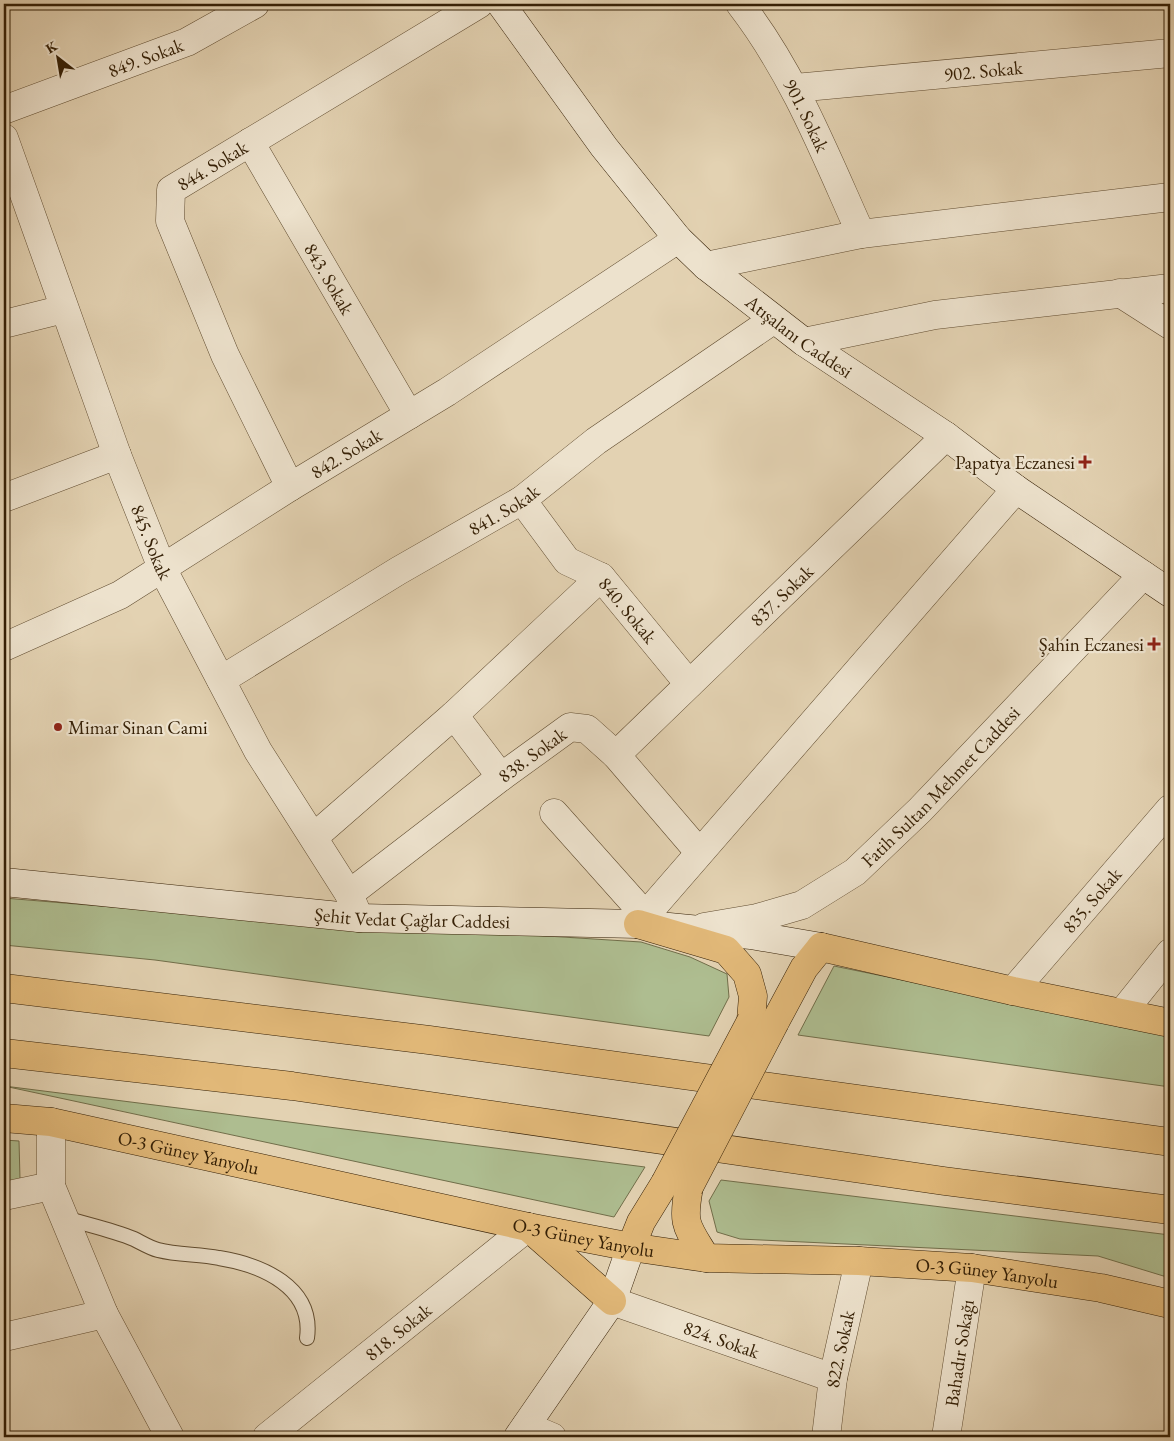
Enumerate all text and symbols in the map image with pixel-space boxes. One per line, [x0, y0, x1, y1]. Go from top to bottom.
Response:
north arrow [32, 32, 82, 82]
street label: 849. Sokak [104, 32, 188, 83]
text: K [42, 36, 61, 57]
street label: 902. Sokak [943, 54, 1025, 87]
street label: 901. Sokak [778, 74, 836, 157]
street label: 844. Sokak [172, 134, 253, 196]
street label: 843. Sokak [299, 238, 361, 320]
street label: Atışalanı Caddesi [740, 288, 858, 384]
street label: 842. Sokak [306, 421, 387, 484]
place label: Papatya Eczanesi [955, 450, 1075, 475]
marker: Papatya Eczanesi [1079, 456, 1091, 468]
street label: 841. Sokak [464, 478, 545, 541]
street label: 845. Sokak [125, 501, 179, 585]
street label: 837. Sokak [744, 558, 819, 632]
street label: 840. Sokak [593, 571, 663, 649]
place label: Şahin Eczanesi [1039, 632, 1144, 657]
marker: Şahin Eczanesi [1148, 638, 1160, 650]
street label: Fatih Sultan Mehmet Caddesi [856, 700, 1025, 872]
place label: Mimar Sinan Cami [68, 715, 208, 740]
marker: Mimar Sinan Cami [52, 721, 64, 733]
street label: 838. Sokak [493, 721, 572, 788]
street label: 835. Sokak [1056, 861, 1127, 938]
street label: Şehit Vedat Çağlar Caddesi [313, 901, 511, 934]
street label: O-3 Güney Yanyolu [116, 1125, 261, 1180]
street label: O-3 Güney Yanyolu [510, 1211, 656, 1263]
street label: O-3 Güney Yanyolu [915, 1252, 1060, 1294]
street label: 818. Sokak [359, 1297, 437, 1366]
street label: Bahadır Sokağı [938, 1297, 980, 1408]
street label: 822. Sokak [819, 1307, 860, 1389]
street label: 824. Sokak [680, 1314, 764, 1364]

